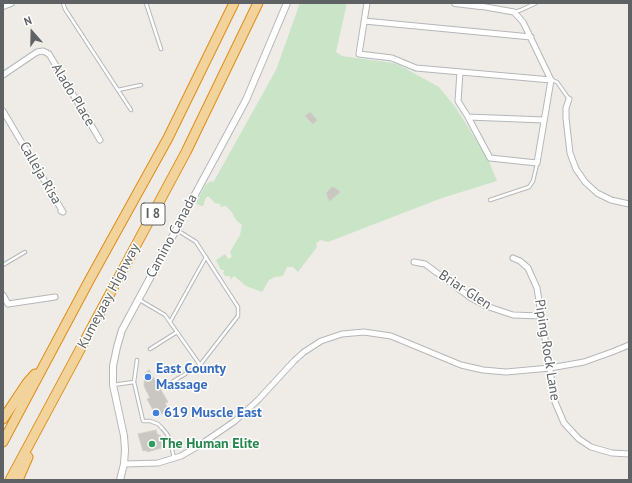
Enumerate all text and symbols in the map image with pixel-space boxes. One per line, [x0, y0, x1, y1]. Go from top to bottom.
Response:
north arrow [12, 12, 52, 52]
text: N [22, 13, 34, 29]
street label: Alado Place [48, 61, 98, 129]
street label: Calleja Risa [15, 139, 65, 207]
street label: Camino Canada [143, 191, 201, 281]
road number: I 8 [141, 203, 165, 225]
street label: Kumeyaay Highway [74, 241, 144, 351]
street label: Briar Glen [435, 267, 495, 313]
street label: Piping Rock Lane [531, 298, 563, 402]
place label: East County Massage [156, 361, 226, 394]
marker: East County Massage [143, 372, 153, 382]
place label: 619 Muscle East [164, 405, 262, 421]
marker: 619 Muscle East [151, 408, 161, 418]
place label: The Human Elite [160, 436, 259, 452]
marker: The Human Elite [147, 439, 157, 449]

